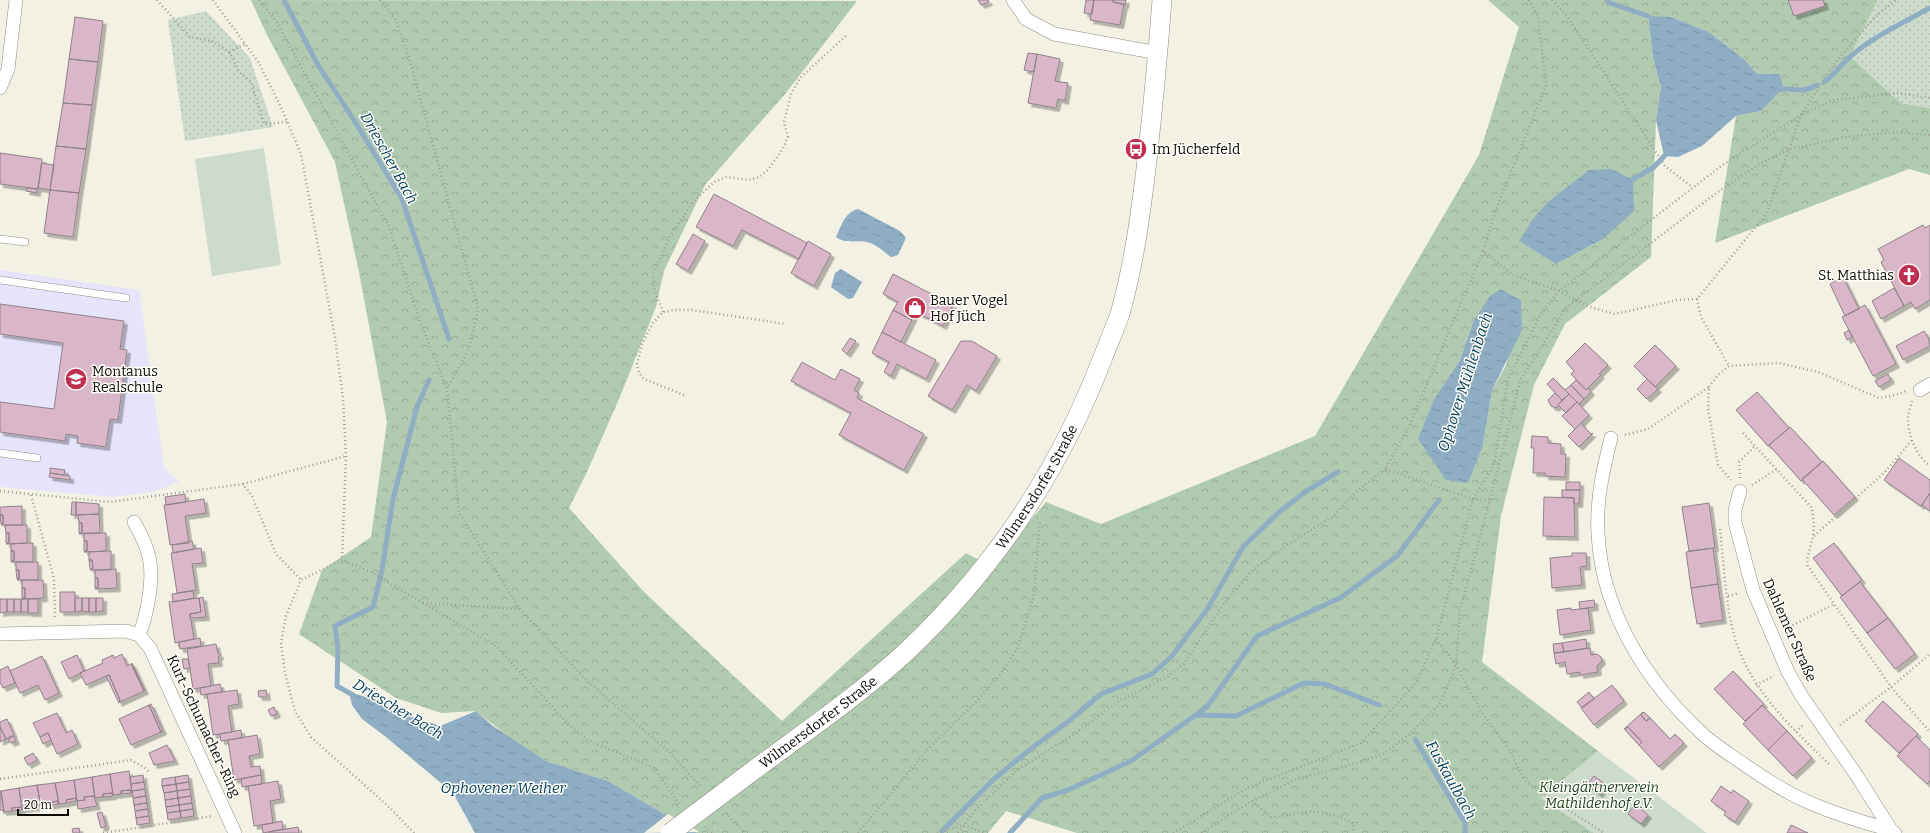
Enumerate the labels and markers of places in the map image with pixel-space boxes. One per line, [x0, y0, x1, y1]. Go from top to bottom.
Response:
bus stop icon: Im Jücherfeld [1123, 136, 1149, 162]
place label: Im Jücherfeld [1152, 141, 1240, 158]
church icon: St. Matthias [1896, 262, 1922, 288]
place label: St. Matthias [1818, 267, 1894, 284]
place label: Bauer Vogel Hof Jüch [930, 292, 1008, 325]
shop icon: Bauer Vogel Hof Jüch [902, 295, 928, 321]
place label: Montanus Realschule [92, 363, 163, 396]
school or university icon: Montanus Realschule [63, 366, 89, 392]

